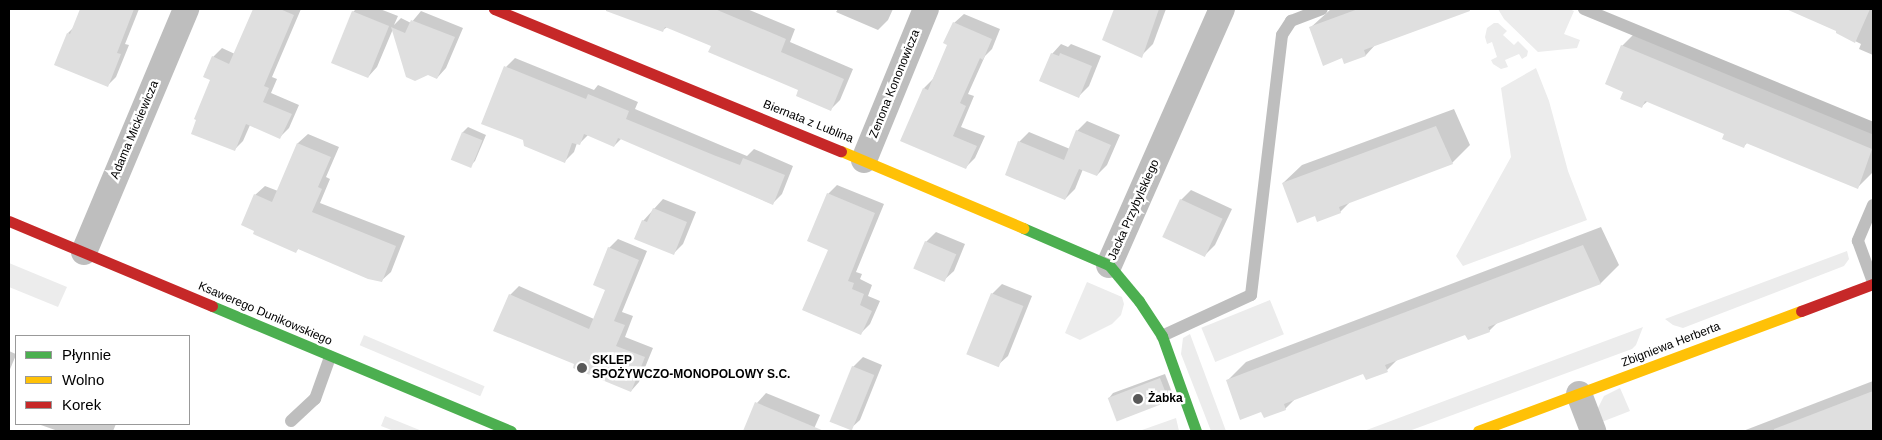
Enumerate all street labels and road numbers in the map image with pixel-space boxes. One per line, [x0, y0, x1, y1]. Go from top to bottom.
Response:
street label: Zenona Kononowicza [867, 28, 923, 140]
street label: Adama Mickiewicza [108, 79, 162, 181]
street label: Biernata z Lublina [761, 97, 855, 147]
street label: Jacka Przybylskiego [1105, 157, 1163, 263]
street label: Ksawerego Dunikowskiego [196, 279, 334, 349]
street label: Zbigniewa Herberta [1620, 320, 1722, 370]

